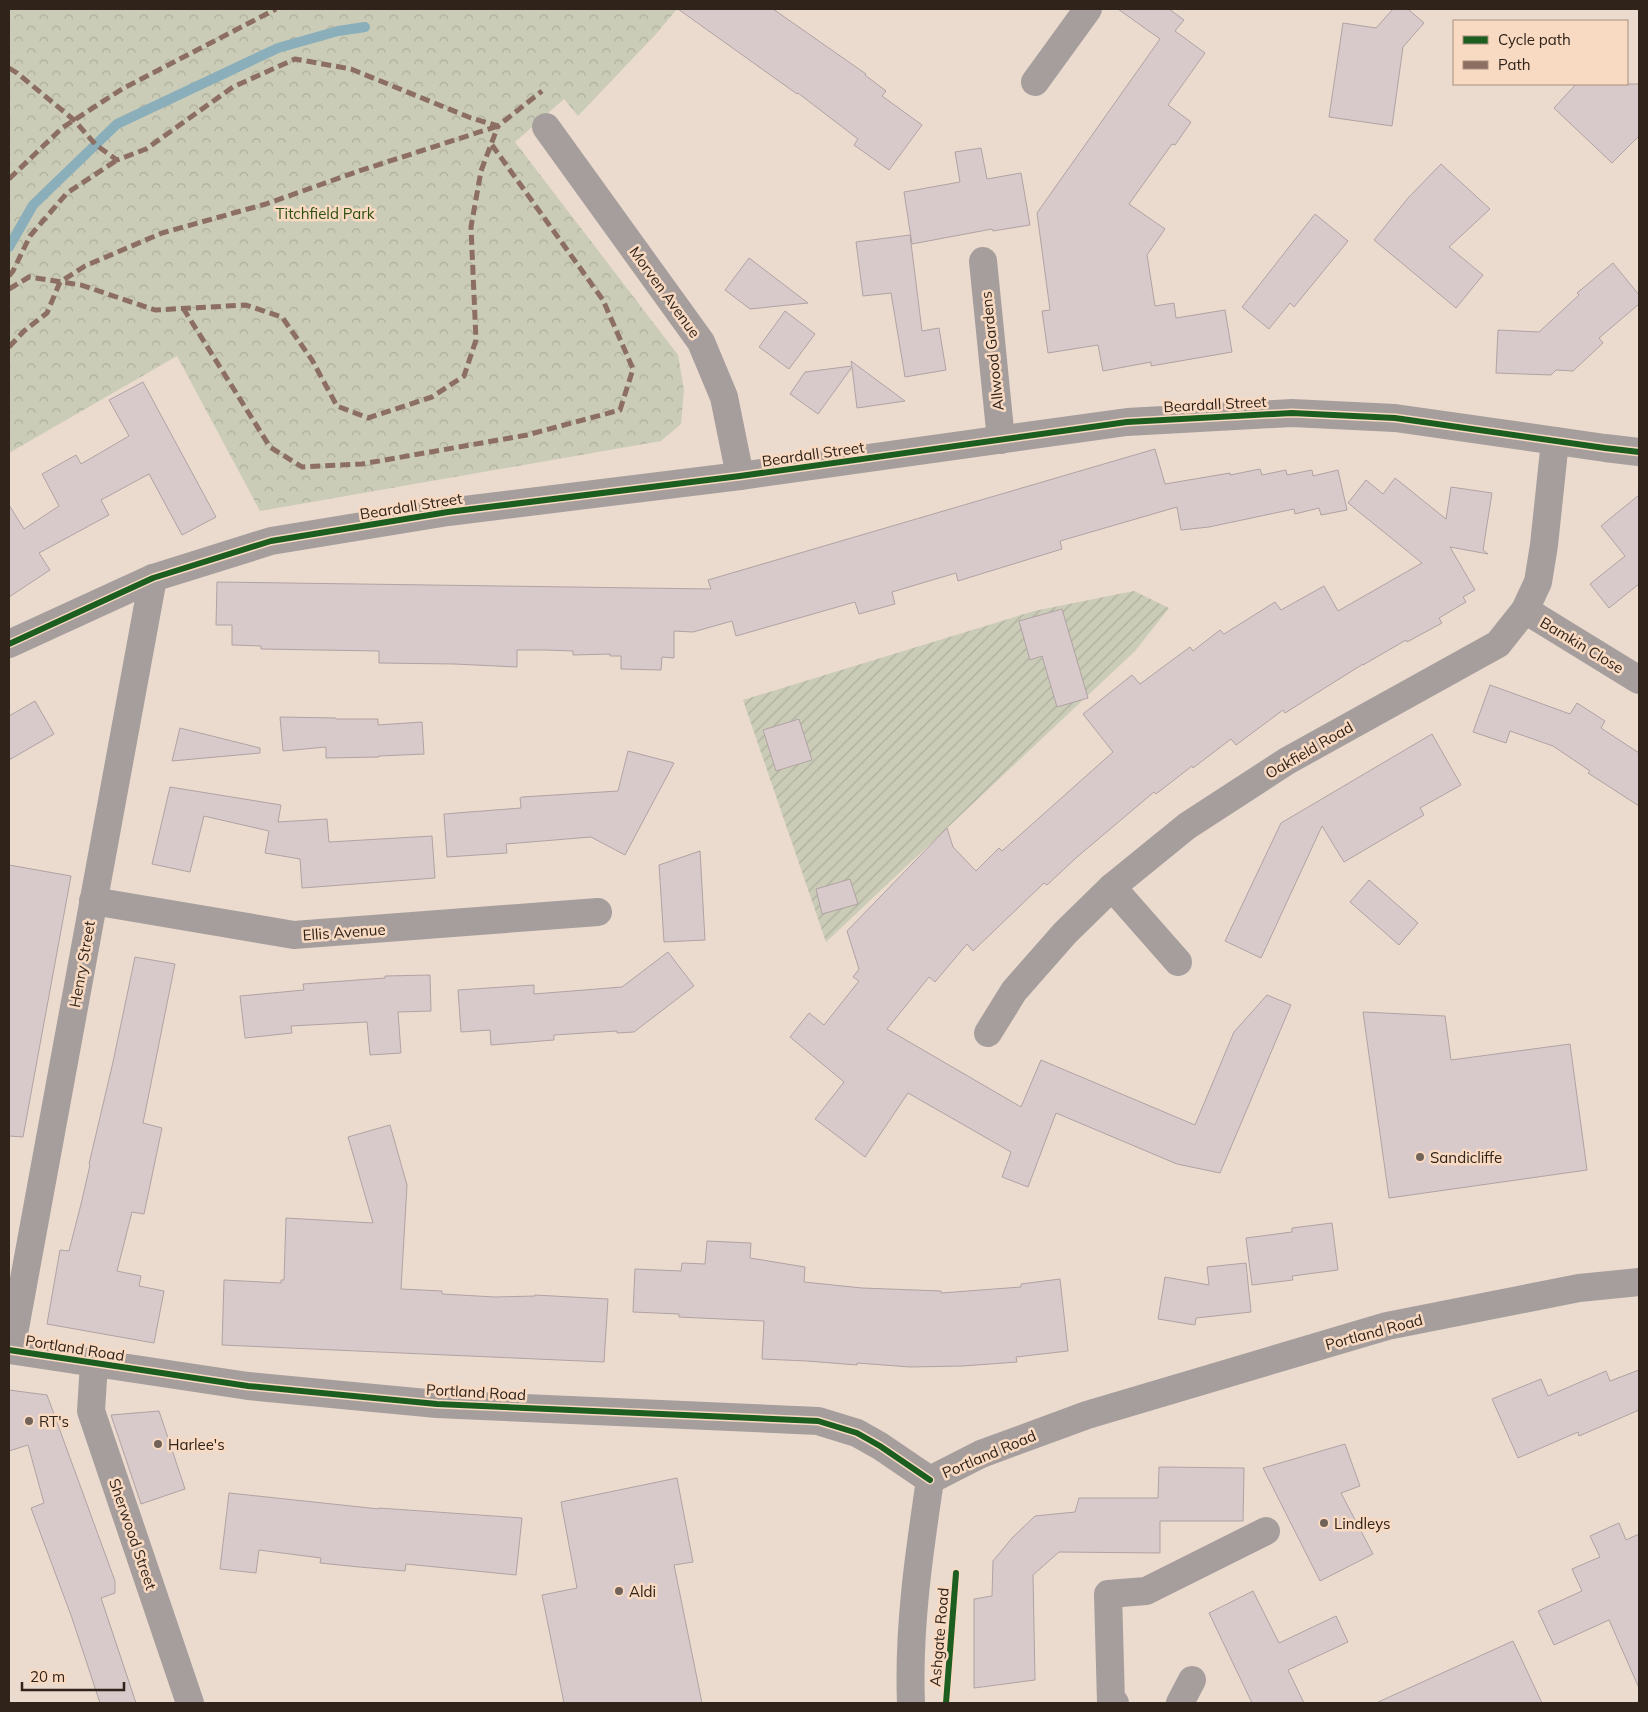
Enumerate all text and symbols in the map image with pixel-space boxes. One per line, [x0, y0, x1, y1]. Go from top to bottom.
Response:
legend [1453, 20, 1628, 85]
text: Cycle path [1498, 30, 1571, 49]
text: Path [1498, 55, 1530, 74]
park label: Titchfield Park [276, 204, 375, 223]
street label: Morven Avenue [625, 243, 705, 341]
street label: Allwood Gardens [976, 290, 1008, 412]
street label: Beardall Street [1163, 392, 1267, 416]
street label: Beardall Street [761, 437, 865, 471]
street label: Beardall Street [359, 489, 463, 523]
street label: Bamkin Close [1537, 613, 1627, 677]
street label: Oakfield Road [1262, 717, 1356, 783]
street label: Henry Street [65, 919, 99, 1009]
street label: Ellis Avenue [302, 920, 386, 944]
place label: Sandicliffe [1430, 1148, 1502, 1167]
marker: Sandicliffe [1414, 1151, 1426, 1163]
street label: Portland Road [1323, 1310, 1425, 1354]
street label: Portland Road [24, 1331, 126, 1365]
street label: Portland Road [426, 1380, 526, 1404]
place label: RT's [39, 1412, 69, 1431]
marker: RT's [23, 1415, 35, 1427]
street label: Portland Road [939, 1426, 1039, 1482]
place label: Harlee's [168, 1435, 225, 1454]
marker: Harlee's [152, 1438, 164, 1450]
street label: Sherwood Street [105, 1476, 161, 1592]
place label: Lindleys [1334, 1514, 1390, 1533]
marker: Lindleys [1318, 1517, 1330, 1529]
place label: Aldi [629, 1582, 656, 1601]
marker: Aldi [613, 1585, 625, 1597]
street label: Ashgate Road [925, 1587, 953, 1687]
scale bar [22, 1660, 125, 1692]
text: 20 m [30, 1667, 65, 1686]

